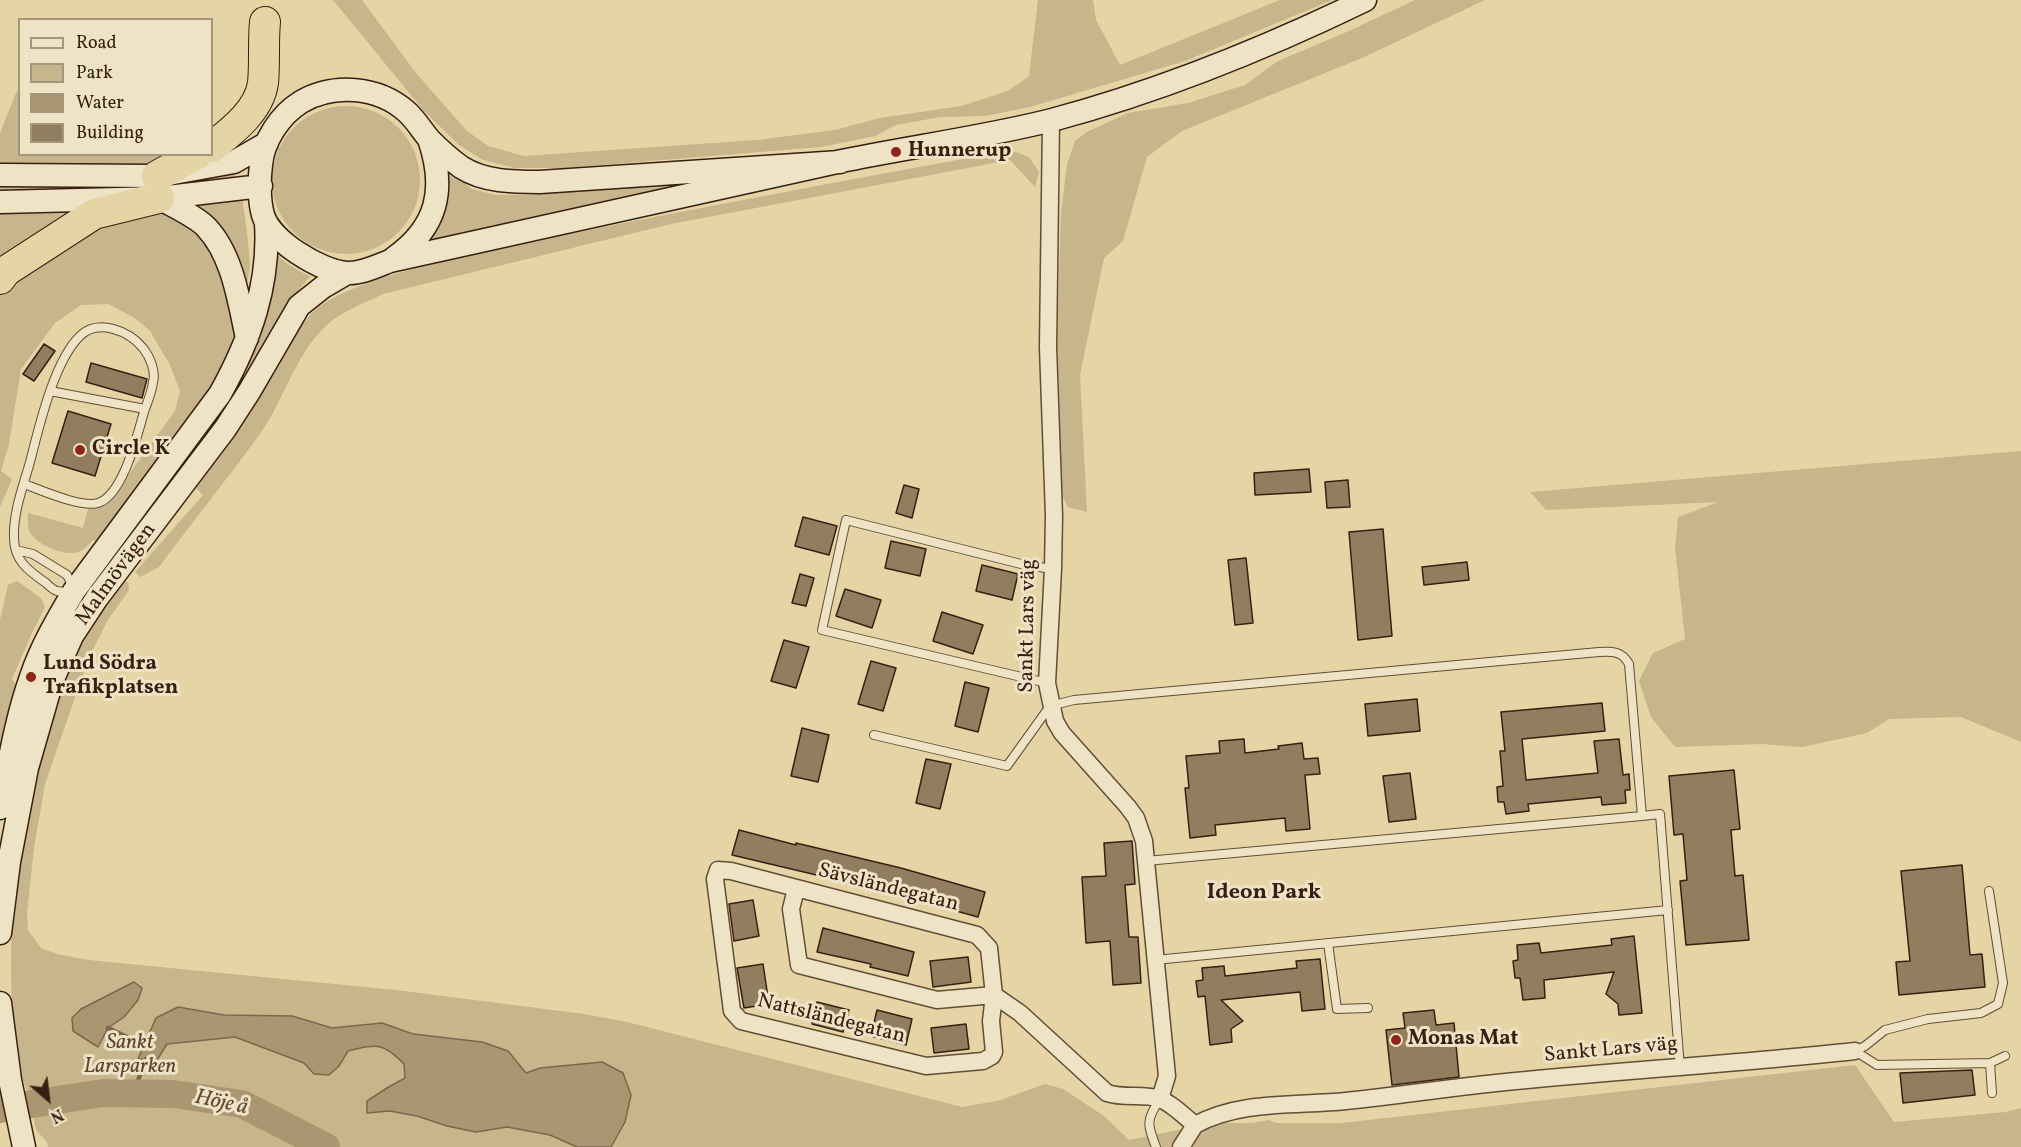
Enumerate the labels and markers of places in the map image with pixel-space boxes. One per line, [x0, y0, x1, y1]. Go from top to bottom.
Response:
place label: Hunnerup [908, 139, 1011, 165]
marker: Hunnerup [889, 145, 903, 159]
place label: Circle K [92, 437, 170, 463]
marker: Circle K [73, 443, 87, 457]
place label: Lund Södra Trafikplatsen [43, 652, 178, 702]
marker: Lund Södra Trafikplatsen [24, 670, 38, 684]
place label: Monas Mat [1408, 1027, 1518, 1053]
marker: Monas Mat [1389, 1033, 1403, 1047]

